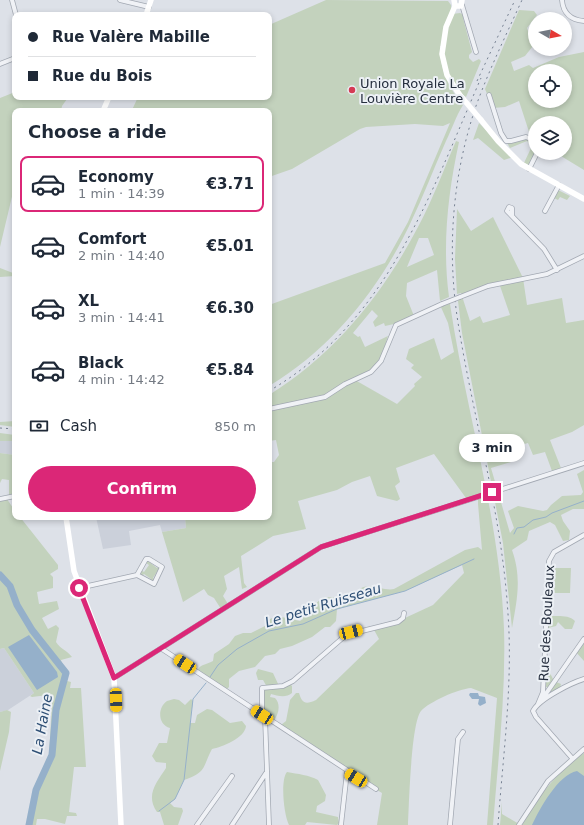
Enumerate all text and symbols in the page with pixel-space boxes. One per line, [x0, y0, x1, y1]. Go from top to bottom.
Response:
north arrow [528, 12, 572, 56]
map controls [528, 12, 572, 160]
text: Rue Valère Mabille [52, 28, 210, 46]
button: locate [528, 64, 572, 108]
text: Rue du Bois [52, 67, 152, 85]
place label: Union Royale La Louvière Centre [360, 76, 465, 106]
marker: Union Royale La Louvière Centre [347, 85, 357, 95]
button: layers [528, 116, 572, 160]
text: Choose a ride [28, 121, 167, 142]
icon: car [30, 166, 66, 202]
text: Economy [78, 168, 154, 186]
text: €3.71 [207, 175, 254, 193]
text: 1 min · 14:39 [78, 186, 165, 201]
icon: car [30, 228, 66, 264]
text: Comfort [78, 230, 146, 248]
text: €5.01 [207, 237, 254, 255]
text: 2 min · 14:40 [78, 248, 165, 263]
icon: car [30, 290, 66, 326]
text: XL [78, 292, 99, 310]
text: €6.30 [207, 299, 254, 317]
text: 3 min · 14:41 [78, 310, 165, 325]
icon: car [30, 352, 66, 388]
text: Black [78, 354, 124, 372]
text: €5.84 [207, 361, 254, 379]
text: 4 min · 14:42 [78, 372, 165, 387]
icon: cash [28, 415, 50, 437]
text: Cash [60, 417, 97, 435]
text: 850 m [214, 419, 256, 434]
callout: 3 min [459, 434, 525, 462]
text: 3 min [472, 440, 512, 455]
button: Confirm [28, 466, 256, 512]
route end [483, 483, 501, 501]
street label: Rue des Bouleaux [536, 564, 557, 682]
route start [70, 579, 88, 597]
water label: Le petit Ruisseau [263, 580, 383, 630]
car [338, 623, 364, 641]
car [172, 652, 198, 676]
car [110, 688, 122, 712]
water label: La Haine [29, 692, 55, 756]
car [249, 703, 275, 727]
car [343, 767, 369, 789]

